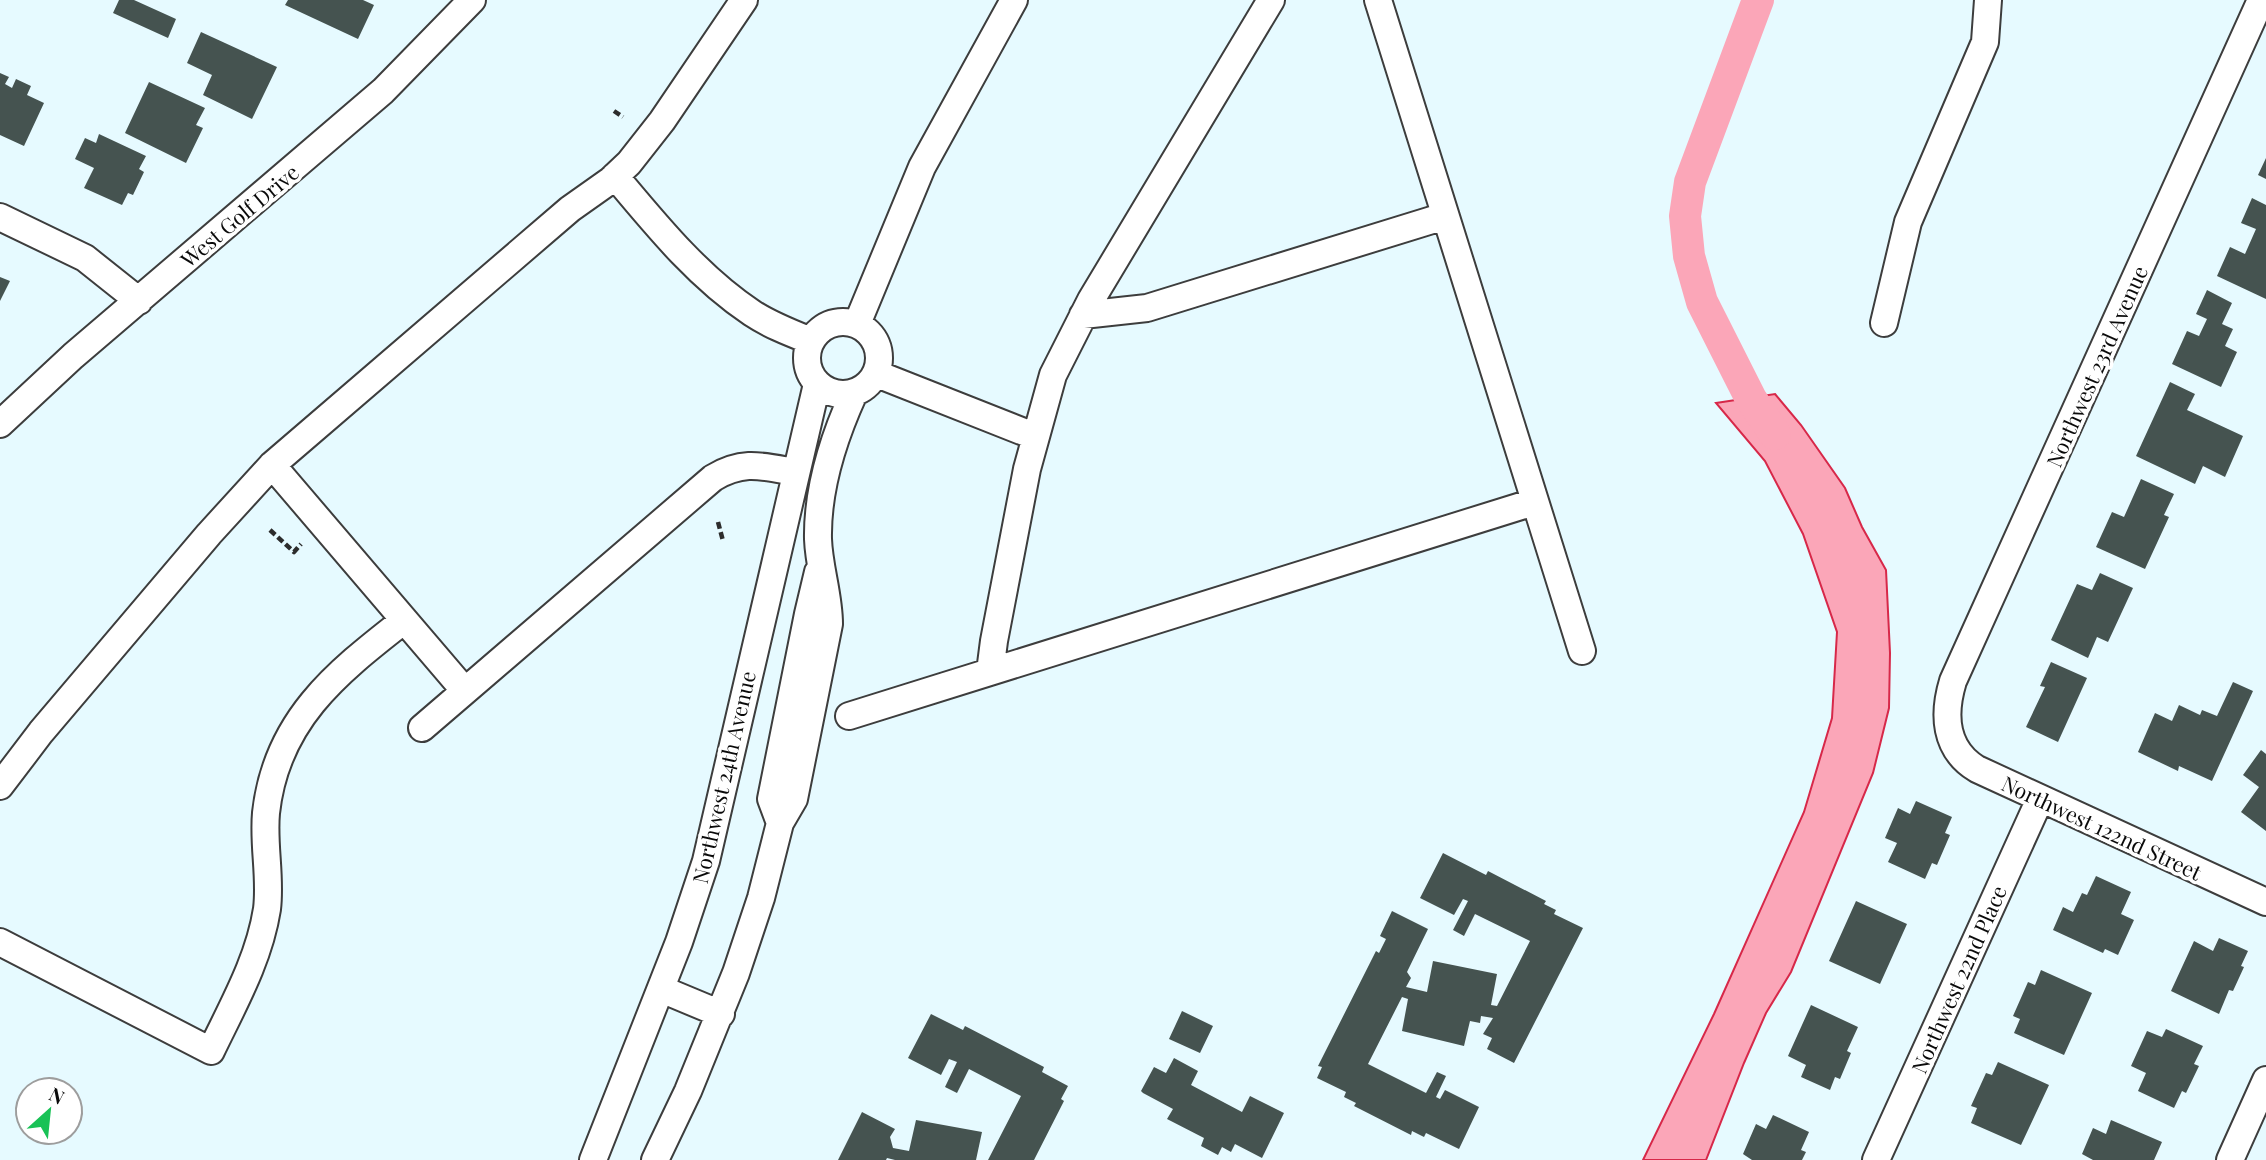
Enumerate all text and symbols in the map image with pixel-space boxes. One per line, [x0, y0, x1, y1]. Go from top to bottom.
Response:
street label: West Golf Drive [173, 158, 304, 273]
street label: Northwest 23rd Avenue [2039, 261, 2153, 471]
street label: Northwest 24th Avenue [685, 668, 761, 886]
street label: Northwest 122nd Street [1998, 768, 2207, 886]
street label: Northwest 22nd Place [1904, 881, 2012, 1077]
north arrow [14, 1076, 84, 1146]
text: N [45, 1080, 69, 1110]

